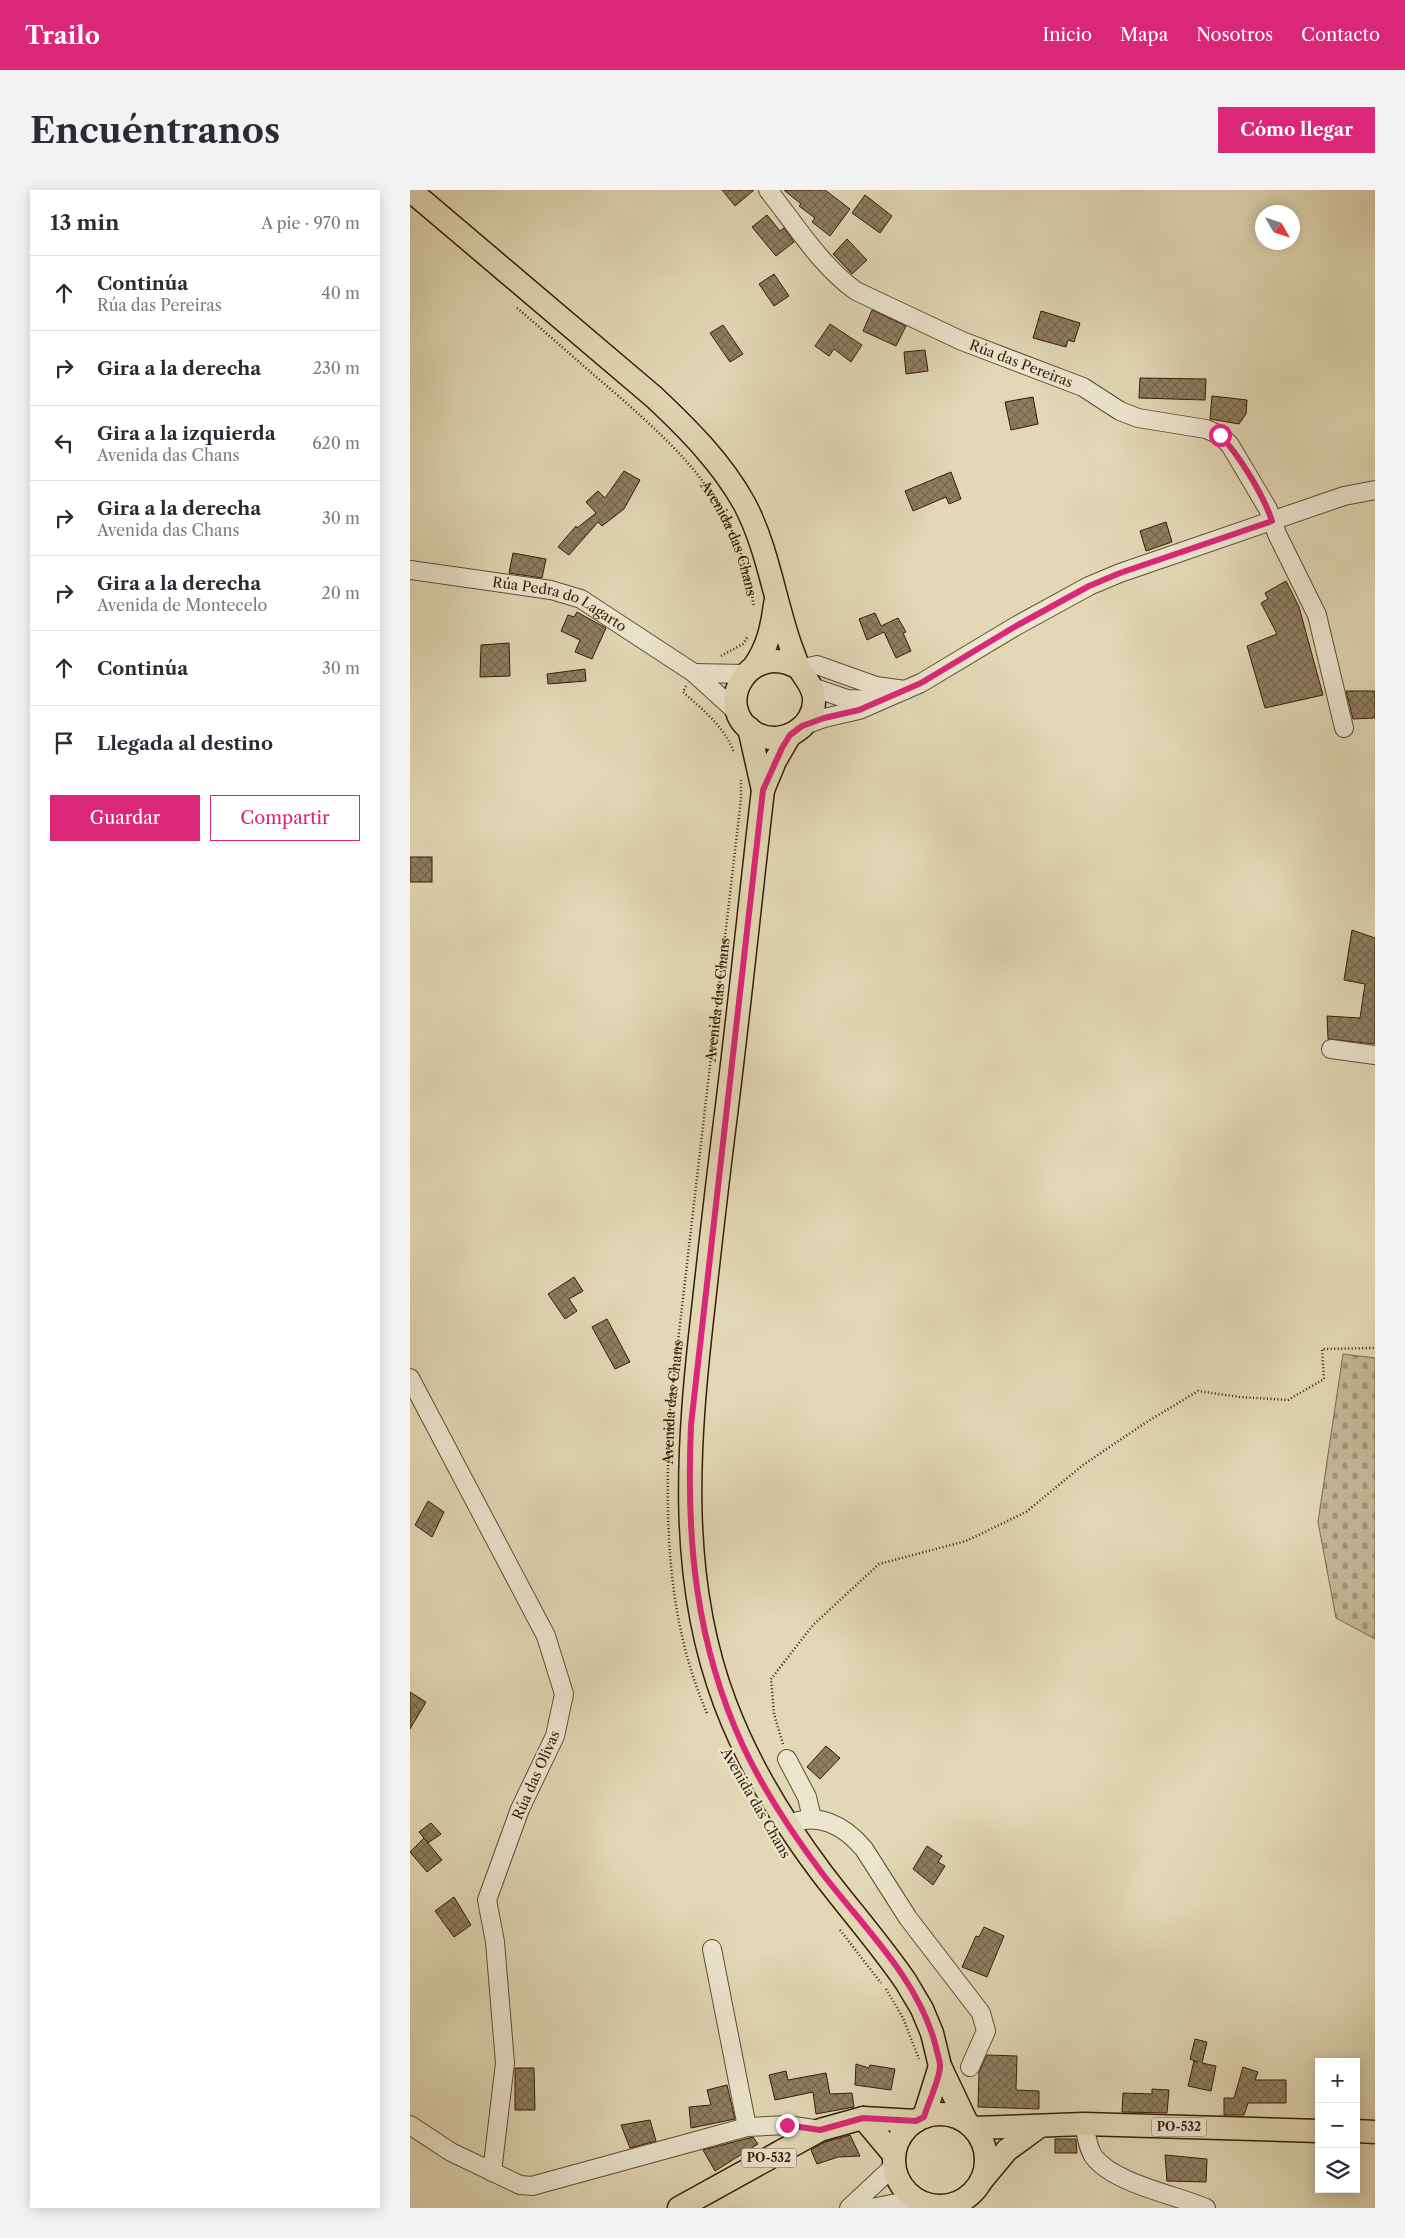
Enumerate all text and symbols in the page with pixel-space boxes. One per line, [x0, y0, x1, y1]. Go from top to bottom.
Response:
text: Trailo [25, 21, 100, 50]
text: Inicio [1043, 24, 1092, 46]
text: Mapa [1120, 24, 1168, 46]
text: Nosotros [1196, 24, 1273, 46]
text: Contacto [1301, 24, 1380, 46]
button: Cómo llegar [1218, 107, 1375, 153]
text: Encuéntranos [30, 109, 280, 152]
north arrow [1255, 205, 1300, 250]
text: 13 min [50, 210, 119, 235]
text: A pie · 970 m [261, 213, 360, 233]
text: Continúa [97, 272, 188, 295]
icon: ahead [50, 279, 78, 307]
text: 40 m [321, 283, 360, 303]
text: Rúa das Pereiras [97, 295, 222, 315]
street label: Rúa das Pereiras [967, 336, 1075, 391]
icon: right [50, 354, 78, 382]
text: Gira a la derecha [97, 357, 261, 380]
text: 230 m [313, 358, 360, 378]
text: Gira a la izquierda [97, 422, 276, 445]
route start [1209, 424, 1232, 447]
icon: left [50, 429, 78, 457]
text: 620 m [312, 433, 360, 453]
text: Avenida das Chans [97, 445, 239, 465]
street label: Avenida das Chans [696, 476, 761, 598]
text: Gira a la derecha [97, 497, 261, 520]
icon: right [50, 504, 78, 532]
text: 30 m [322, 508, 360, 528]
text: Avenida das Chans [97, 520, 239, 540]
text: Gira a la derecha [97, 572, 261, 595]
street label: Rúa Pedra do Lagarto [491, 573, 630, 636]
icon: right [50, 579, 78, 607]
text: 20 m [321, 583, 360, 603]
text: Avenida de Montecelo [97, 595, 267, 615]
icon: ahead [50, 654, 78, 682]
text: Continúa [97, 657, 188, 680]
text: 30 m [322, 658, 360, 678]
icon: arrive [50, 729, 78, 757]
text: Llegada al destino [97, 732, 273, 755]
button: Guardar [50, 795, 200, 841]
button: Compartir [210, 795, 360, 841]
street label: Avenida das Chans [701, 937, 734, 1064]
street label: Avenida das Chans [659, 1339, 687, 1466]
street label: Rúa das Olivas [508, 1728, 564, 1822]
street label: Avenida das Chans [717, 1744, 795, 1861]
map controls [1315, 2058, 1360, 2193]
button: + [1315, 2058, 1360, 2103]
button: − [1315, 2103, 1360, 2148]
route end [776, 2114, 799, 2137]
road number: PO-532 [1152, 2118, 1206, 2136]
button: layers [1315, 2148, 1360, 2193]
road number: PO-532 [742, 2149, 796, 2168]

